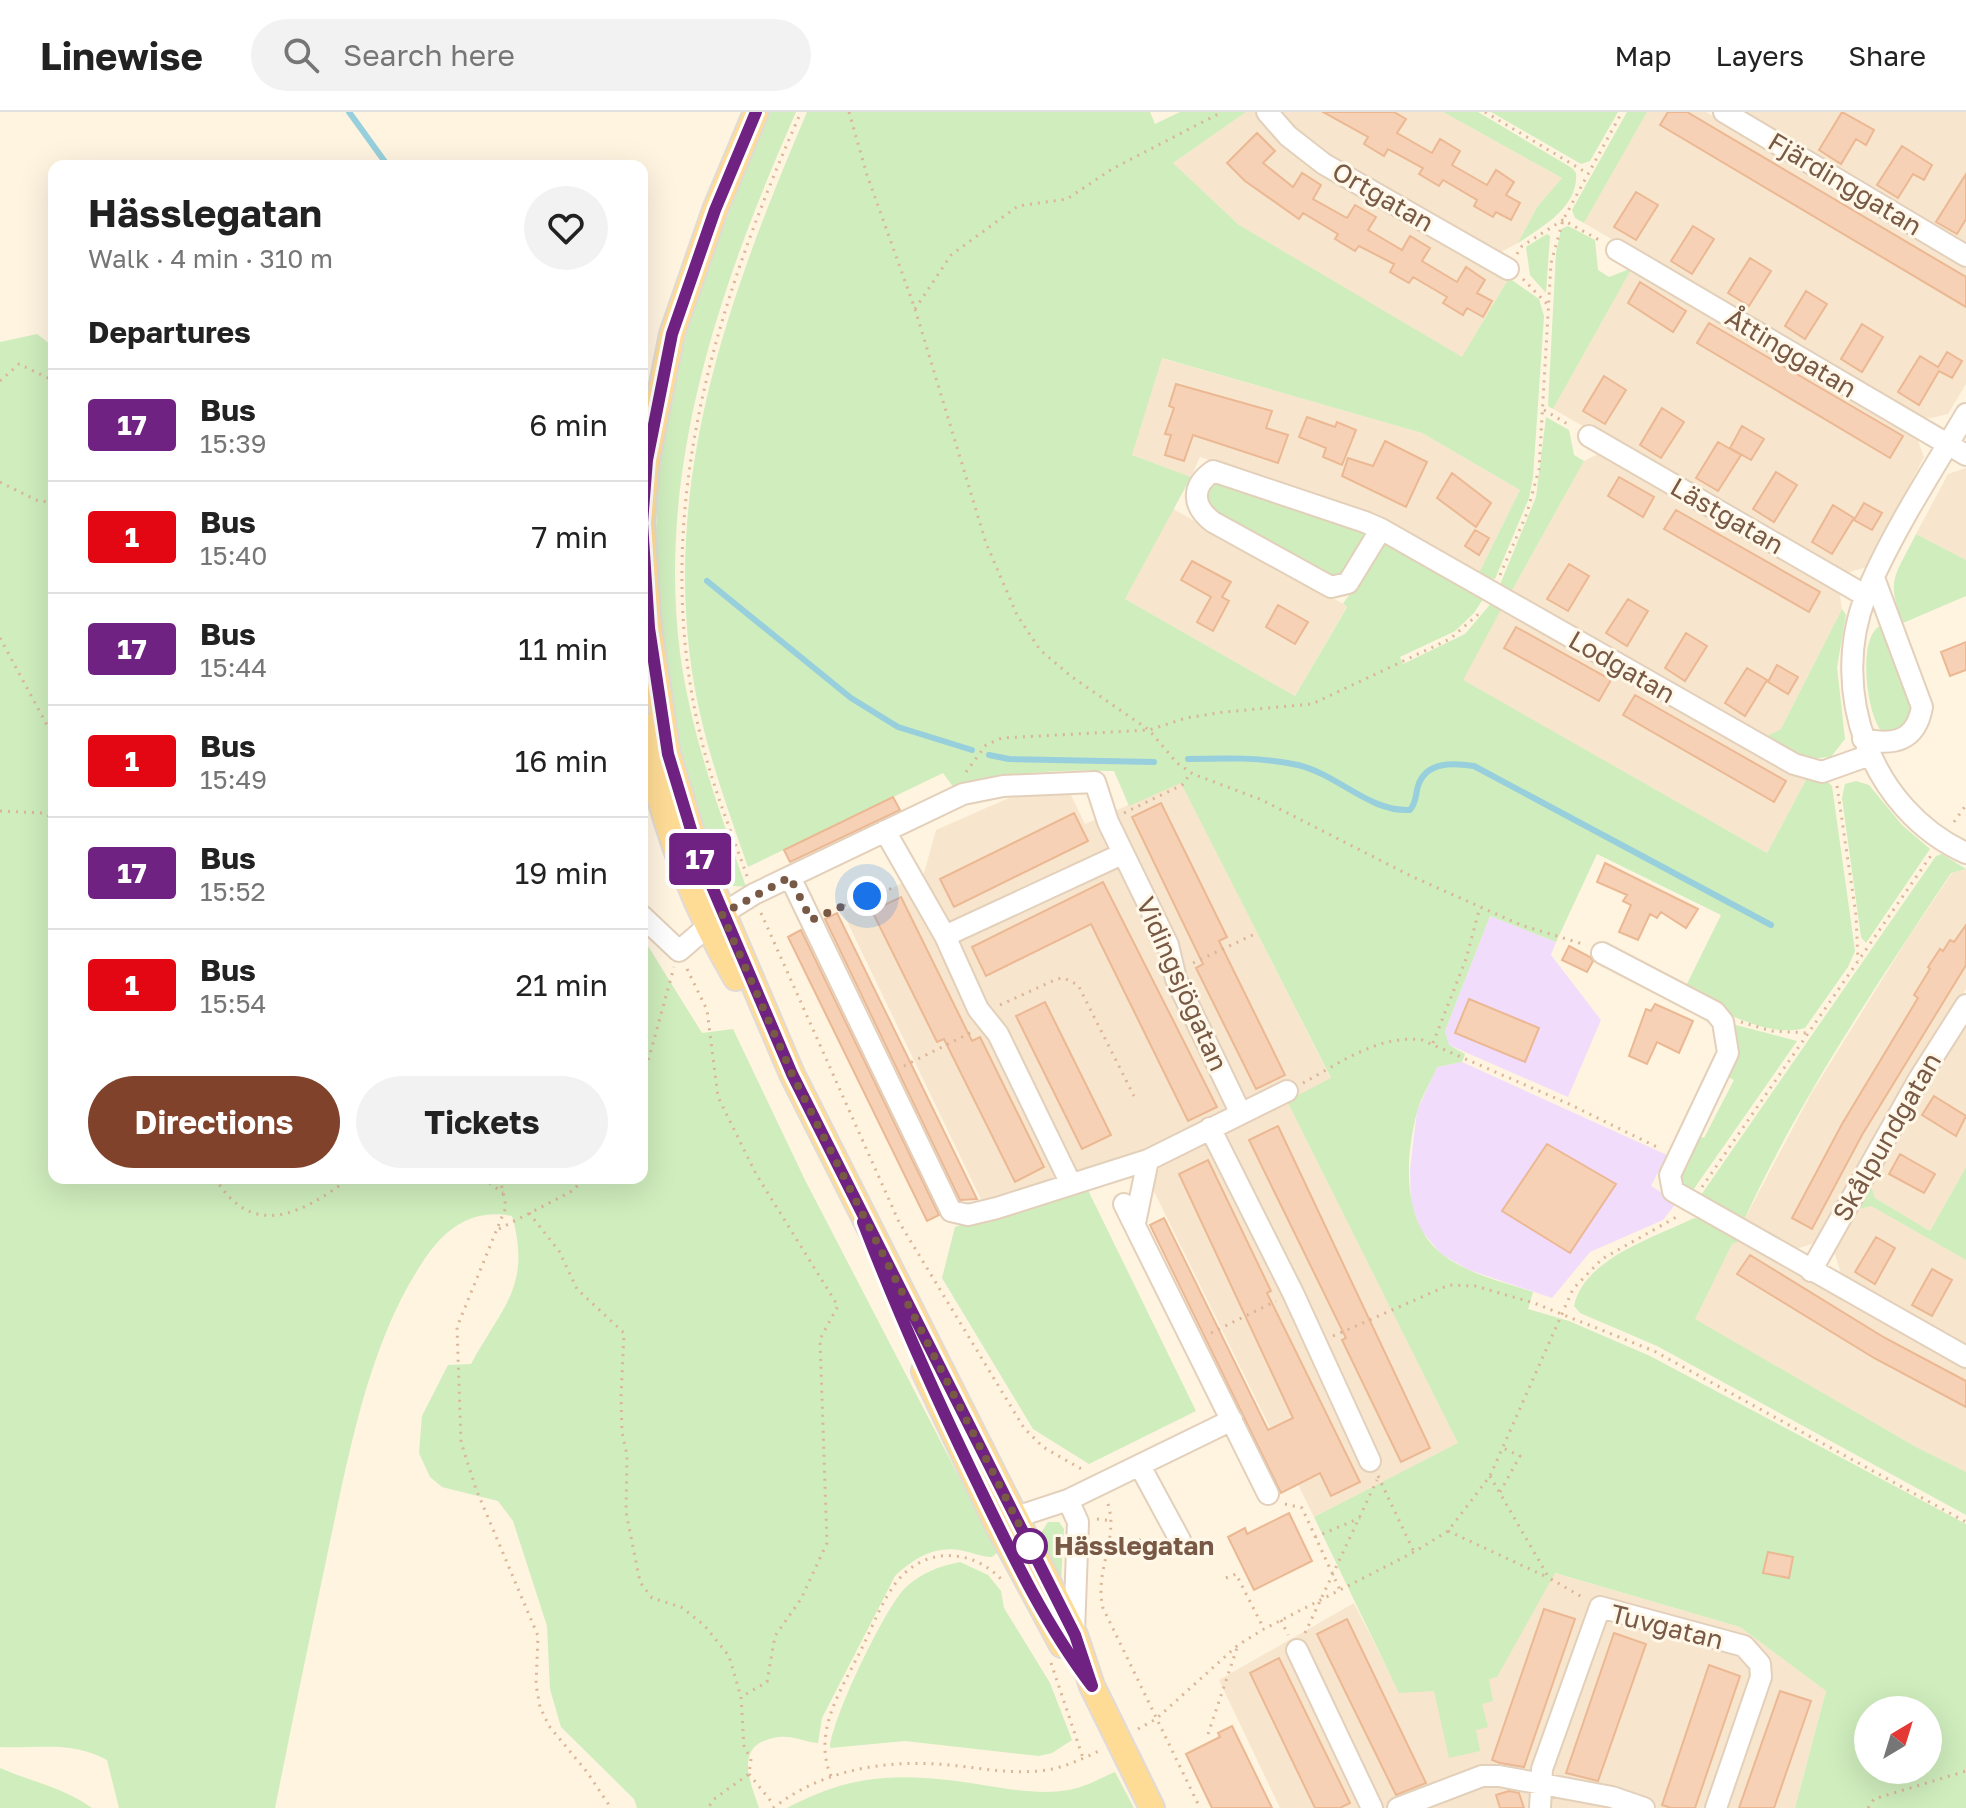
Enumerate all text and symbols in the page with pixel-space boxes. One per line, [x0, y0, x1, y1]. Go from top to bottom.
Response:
search box [251, 19, 811, 91]
text: Linewise [40, 33, 203, 78]
icon: search [279, 33, 323, 77]
text: Search here [343, 37, 515, 73]
text: Map [1614, 39, 1672, 72]
text: Layers [1716, 39, 1804, 72]
text: Share [1848, 39, 1926, 72]
street label: Fjärdinggatan [1763, 126, 1928, 242]
street label: Ortgatan [1327, 155, 1439, 238]
button: heart [524, 186, 608, 270]
text: Hässlegatan [88, 190, 322, 235]
text: Walk · 4 min · 310 m [88, 243, 333, 274]
street label: Åttinggatan [1720, 301, 1862, 404]
text: Departures [88, 314, 251, 350]
text: Bus [200, 392, 256, 428]
text: 6 min [529, 407, 608, 443]
text: 17 [117, 408, 147, 441]
text: 15:39 [200, 428, 266, 459]
street label: Lästgatan [1665, 471, 1789, 560]
text: Bus [200, 504, 256, 540]
text: 7 min [532, 519, 608, 555]
text: 1 [125, 520, 139, 553]
text: 15:40 [200, 540, 267, 571]
text: Bus [200, 616, 256, 652]
street label: Lodgatan [1564, 624, 1681, 709]
text: 11 min [518, 631, 608, 667]
text: 17 [117, 632, 147, 665]
text: 15:44 [200, 652, 267, 683]
text: Bus [200, 728, 256, 764]
text: 16 min [515, 743, 608, 779]
text: 1 [125, 744, 139, 777]
text: 15:49 [200, 764, 267, 795]
line badge: 17 [664, 833, 736, 885]
text: Bus [200, 840, 256, 876]
text: 17 [685, 842, 715, 875]
text: 19 min [515, 855, 608, 891]
text: 17 [117, 856, 147, 889]
text: 15:52 [200, 876, 266, 907]
your location [847, 876, 887, 916]
street label: Vidingsjögatan [1130, 892, 1235, 1076]
text: Bus [200, 952, 256, 988]
text: 21 min [516, 967, 608, 1003]
text: 1 [125, 968, 139, 1001]
text: 15:54 [200, 988, 266, 1019]
street label: Skålpundgatan [1826, 1047, 1947, 1226]
button: Directions [88, 1076, 340, 1168]
button: Tickets [356, 1076, 608, 1168]
marker: Hässlegatan [1013, 1529, 1047, 1563]
place label: Hässlegatan [1054, 1530, 1214, 1561]
street label: Tuvgatan [1608, 1598, 1727, 1655]
north arrow [1854, 1696, 1942, 1784]
map controls [1854, 1696, 1942, 1784]

